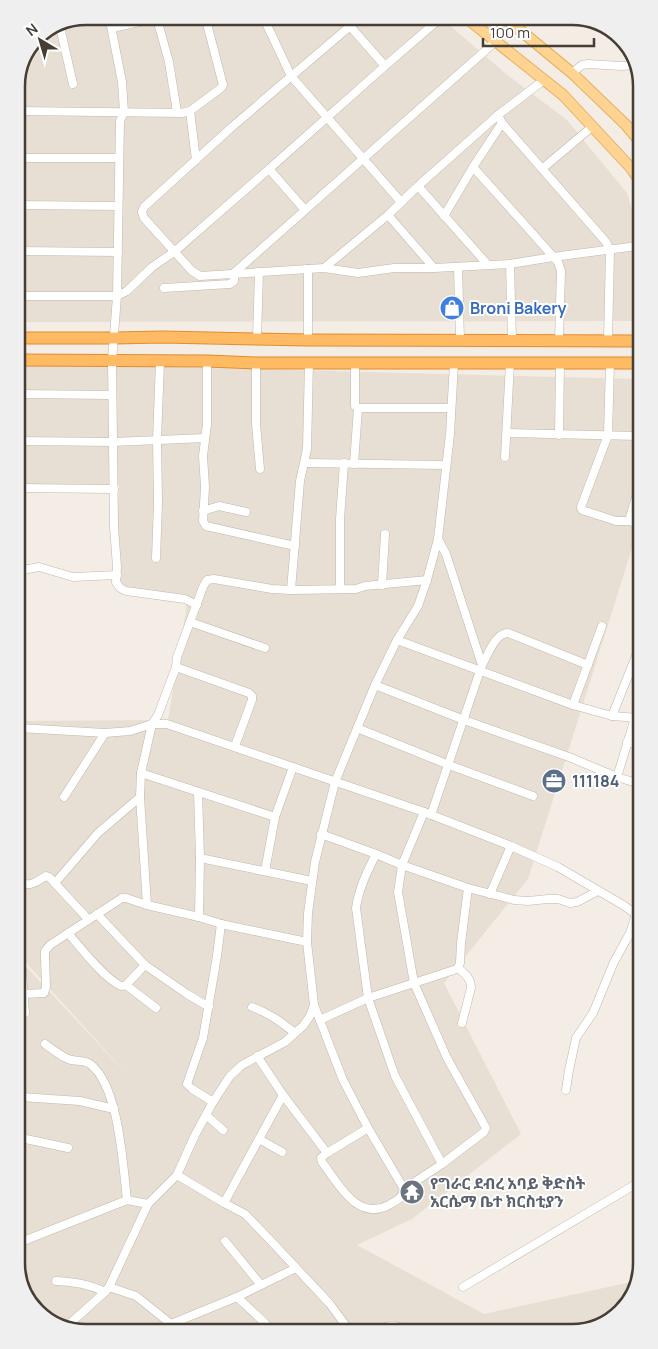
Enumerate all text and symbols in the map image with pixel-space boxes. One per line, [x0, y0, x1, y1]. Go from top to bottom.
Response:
north arrow [15, 15, 65, 65]
scale bar [483, 15, 594, 47]
text: N [22, 19, 42, 40]
text: 100 m [490, 22, 530, 43]
shop icon: Broni Bakery [439, 295, 465, 321]
place label: Broni Bakery [470, 297, 566, 319]
office icon: 111184 [541, 768, 567, 794]
place label: 111184 [572, 770, 620, 792]
place label: የግራር ደብረ አባይ ቅድስት አርሴማ ቤተ ክርስቲያን [430, 1172, 586, 1212]
temple icon: የግራር ደብረ አባይ ቅድስት አርሴማ ቤተ ክርስቲያን [399, 1179, 425, 1205]

